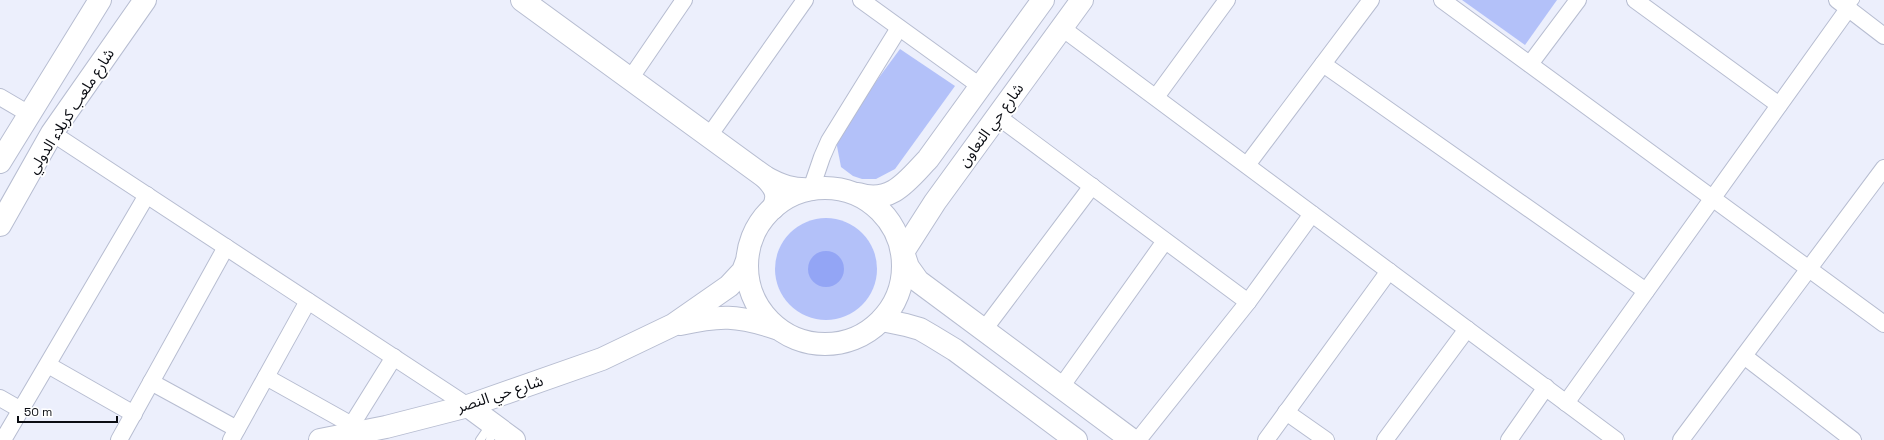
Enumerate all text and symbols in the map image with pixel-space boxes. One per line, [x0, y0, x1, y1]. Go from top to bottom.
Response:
street label: شارع ملعب كربلاء الدولي [23, 44, 121, 178]
street label: شارع حي التعاون [954, 79, 1030, 172]
street label: شارع حي النصر [453, 371, 547, 420]
scale bar [18, 398, 117, 424]
text: 50 m [24, 404, 52, 420]

